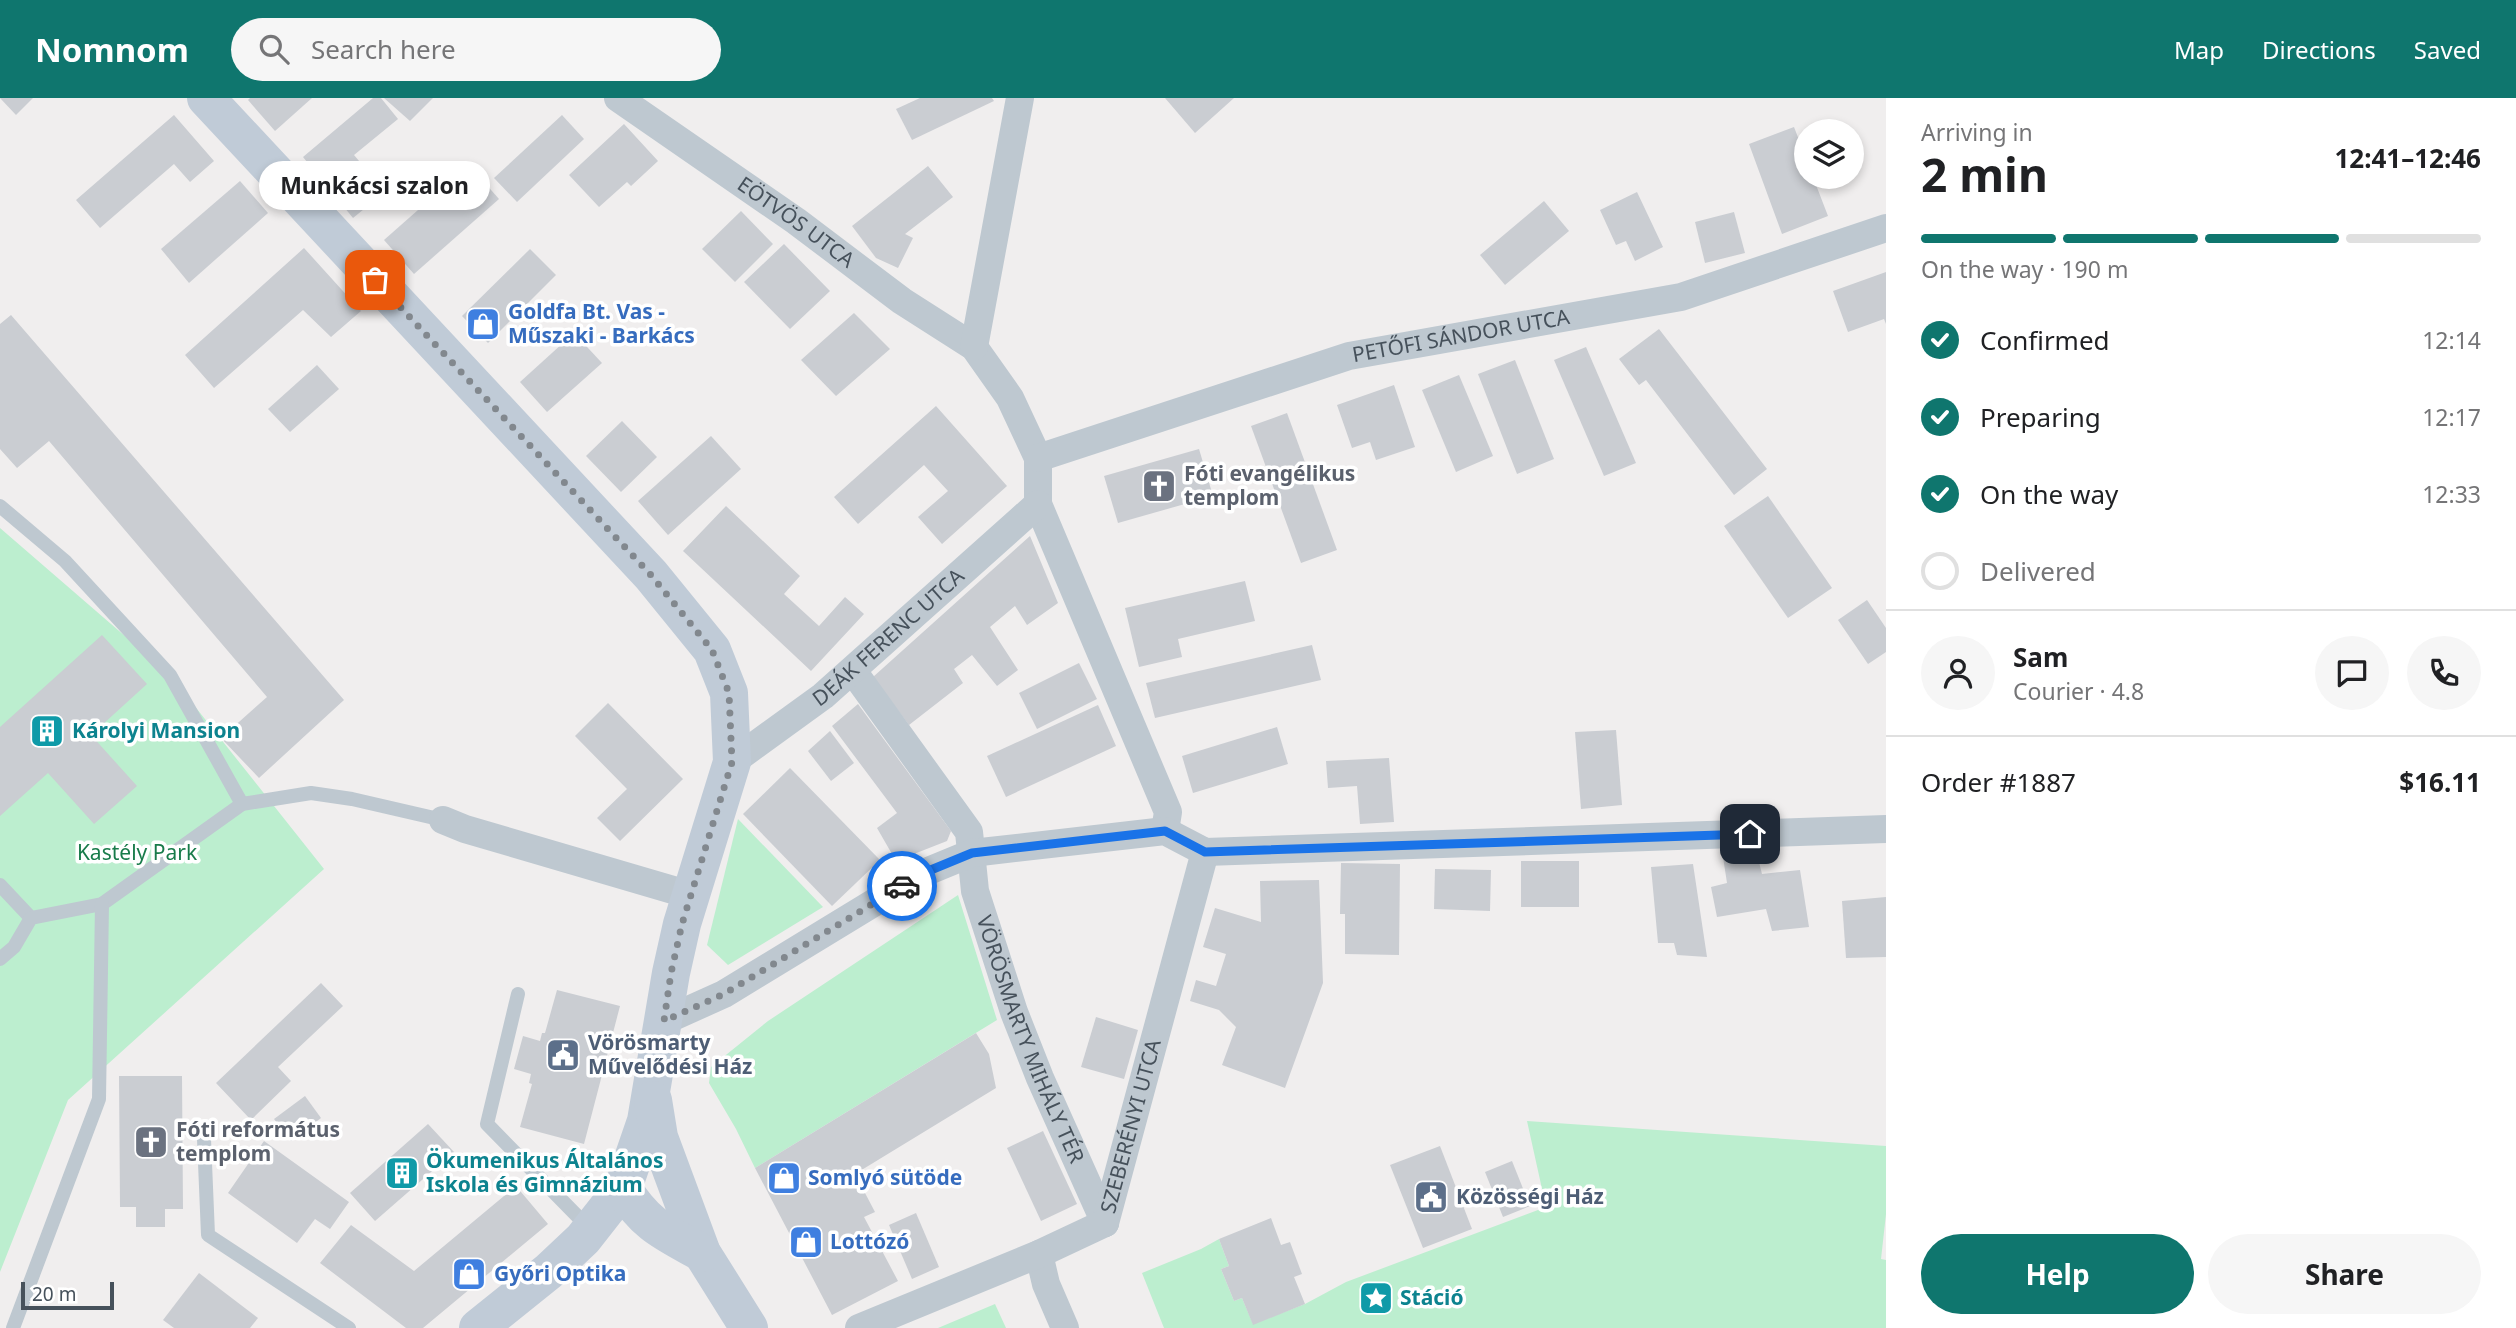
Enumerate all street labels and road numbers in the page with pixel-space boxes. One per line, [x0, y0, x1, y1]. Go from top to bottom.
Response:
street label: EÖTVÖS UTCA [732, 170, 861, 274]
street label: PETŐFI SÁNDOR UTCA [1350, 302, 1572, 368]
street label: DEÁK FERENC UTCA [806, 561, 970, 712]
street label: VÖRÖSMARTY MIHÁLY TÉR [971, 912, 1091, 1167]
street label: SZEBERÉNYI UTCA [1093, 1036, 1167, 1216]

